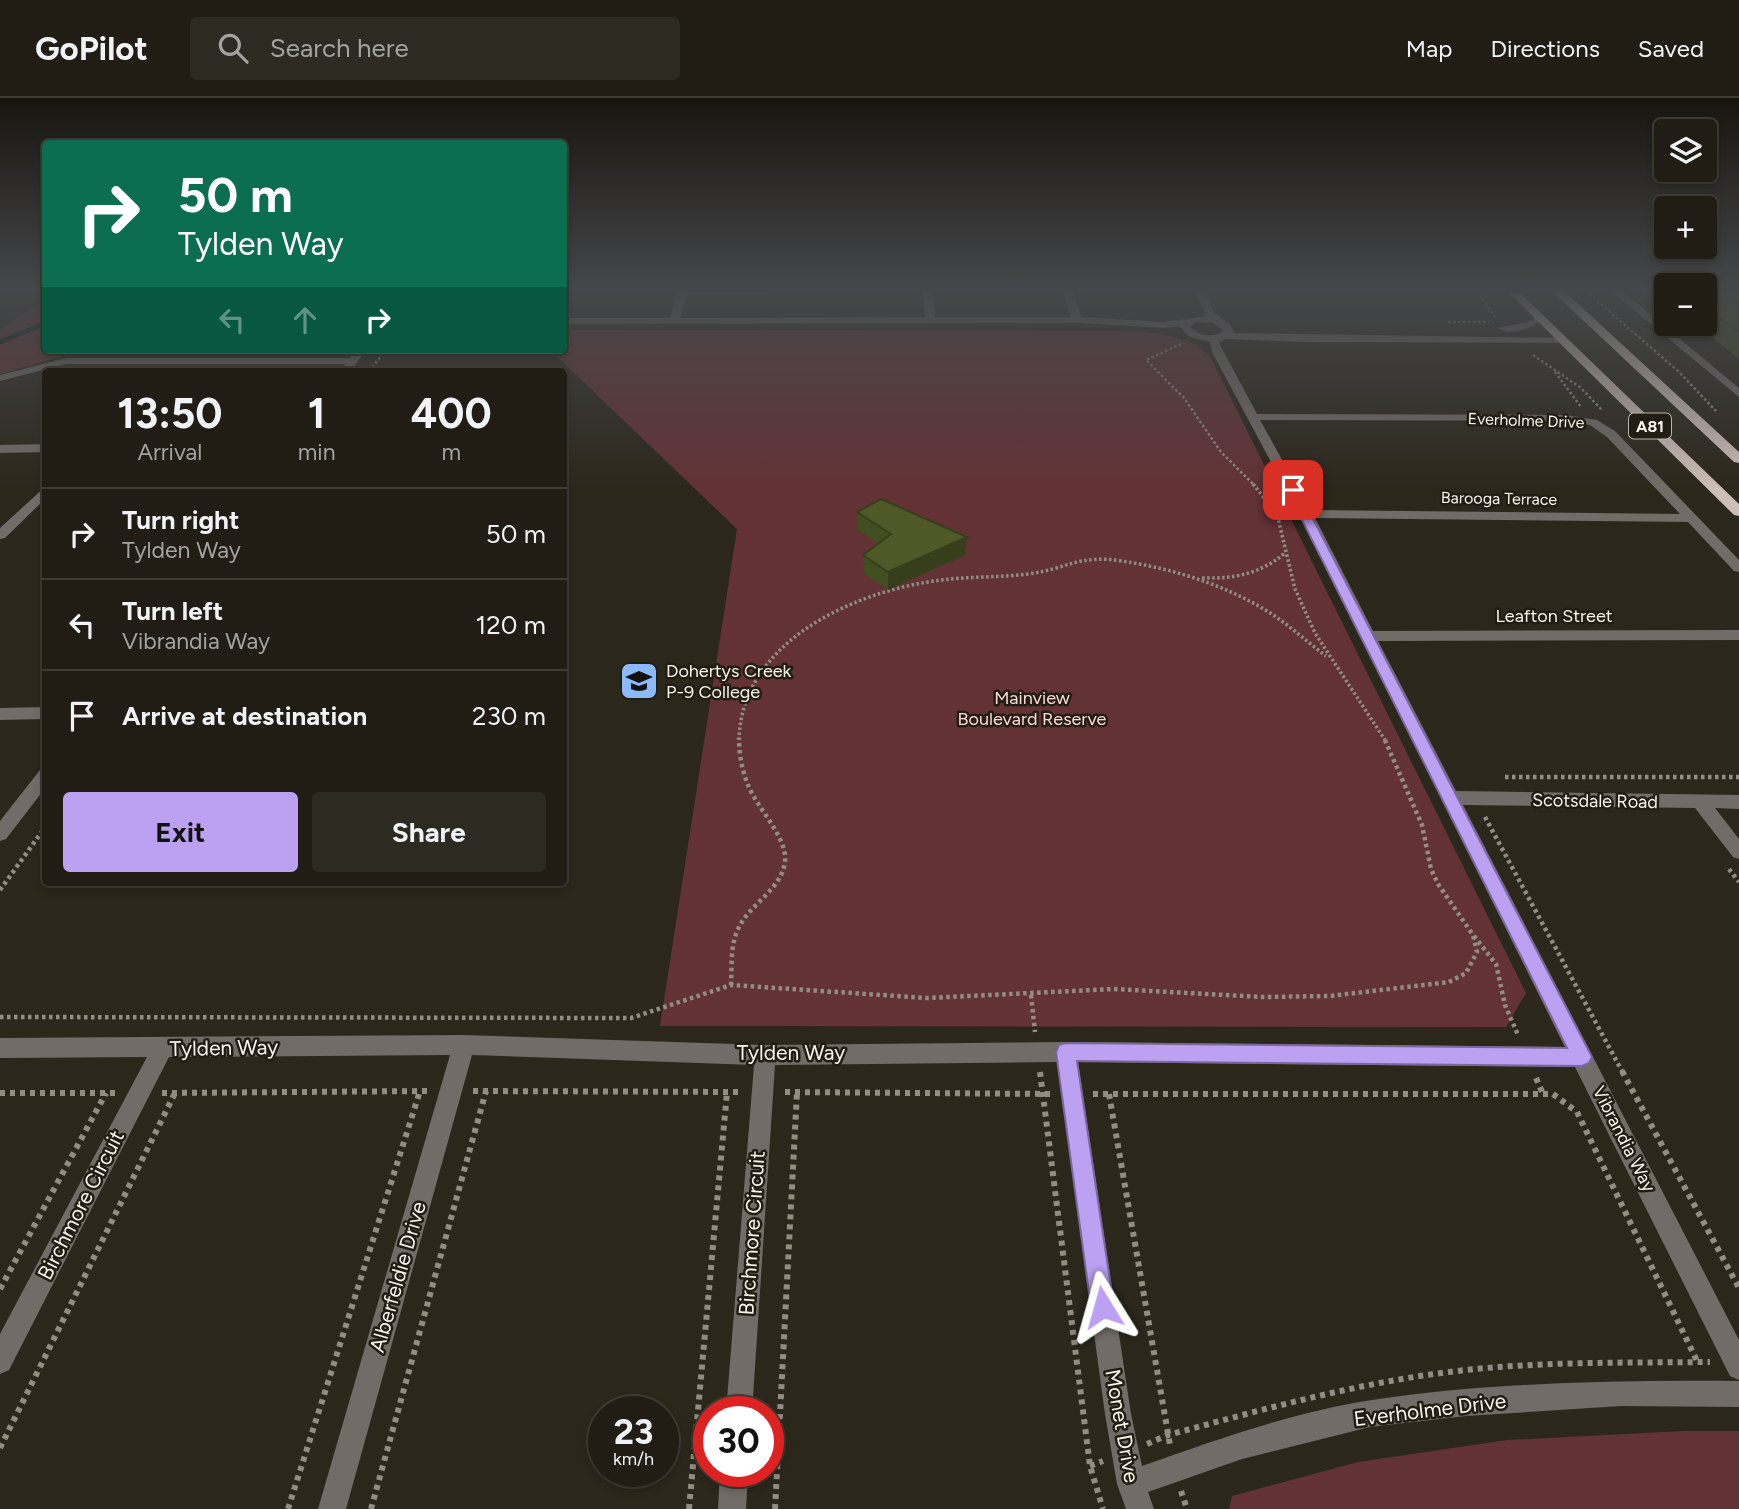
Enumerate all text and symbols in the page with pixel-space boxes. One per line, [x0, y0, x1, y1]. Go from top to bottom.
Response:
search box [190, 17, 680, 80]
text: GoPilot [35, 29, 148, 68]
icon: search [214, 29, 252, 67]
text: Search here [270, 32, 409, 64]
text: Map [1406, 34, 1452, 63]
text: Directions [1490, 34, 1600, 63]
text: Saved [1638, 34, 1704, 63]
map controls [1654, 119, 1717, 336]
button: layers [1654, 119, 1717, 182]
text: 50 m [178, 165, 293, 224]
icon: right [63, 168, 154, 259]
button: + [1654, 196, 1717, 259]
text: Tylden Way [178, 225, 343, 263]
button: − [1654, 273, 1717, 336]
icon: left [213, 301, 251, 339]
icon: ahead [286, 301, 324, 339]
icon: right [359, 301, 397, 339]
text: 13:50 [117, 388, 223, 439]
text: 1 [308, 388, 326, 439]
text: 400 [411, 388, 492, 439]
street label: Everholme Drive [1467, 409, 1585, 432]
road number: A81 [1629, 414, 1671, 438]
text: Arrival [137, 438, 202, 466]
text: min [298, 438, 336, 466]
text: m [441, 438, 461, 466]
pin [1263, 460, 1323, 520]
icon: arrive [1274, 471, 1312, 509]
street label: Barooga Terrace [1441, 488, 1558, 509]
text: Turn right [122, 504, 239, 536]
icon: right [63, 515, 101, 553]
text: 50 m [486, 518, 546, 550]
text: Tylden Way [122, 536, 241, 564]
text: Turn left [122, 595, 223, 627]
street label: Leafton Street [1495, 605, 1613, 627]
icon: left [63, 606, 101, 644]
text: 120 m [476, 609, 546, 641]
text: Vibrandia Way [122, 627, 270, 655]
school or university icon: Dohertys Creek P-9 College [618, 660, 660, 702]
place label: Dohertys Creek P-9 College [666, 660, 792, 703]
park label: Mainview Boulevard Reserve [958, 687, 1107, 730]
icon: arrive [63, 697, 101, 735]
text: Arrive at destination [122, 700, 367, 732]
text: 230 m [472, 700, 546, 732]
street label: Scotsdale Road [1532, 789, 1658, 813]
button: Exit [63, 792, 298, 872]
button: Share [312, 792, 546, 872]
street label: Tylden Way [169, 1034, 279, 1061]
street label: Tylden Way [737, 1040, 845, 1065]
street label: Vibrandia Way [1588, 1082, 1660, 1196]
street label: Birchmore Circuit [32, 1126, 129, 1284]
street label: Birchmore Circuit [733, 1150, 770, 1316]
street label: Alberfeldie Drive [364, 1198, 431, 1355]
position arrow [1066, 1270, 1140, 1344]
street label: Monet Drive [1100, 1367, 1145, 1485]
street label: Everholme Drive [1352, 1388, 1508, 1431]
speed limit sign: 30 [693, 1396, 784, 1487]
text: 23 [614, 1411, 653, 1453]
text: km/h [613, 1448, 654, 1470]

